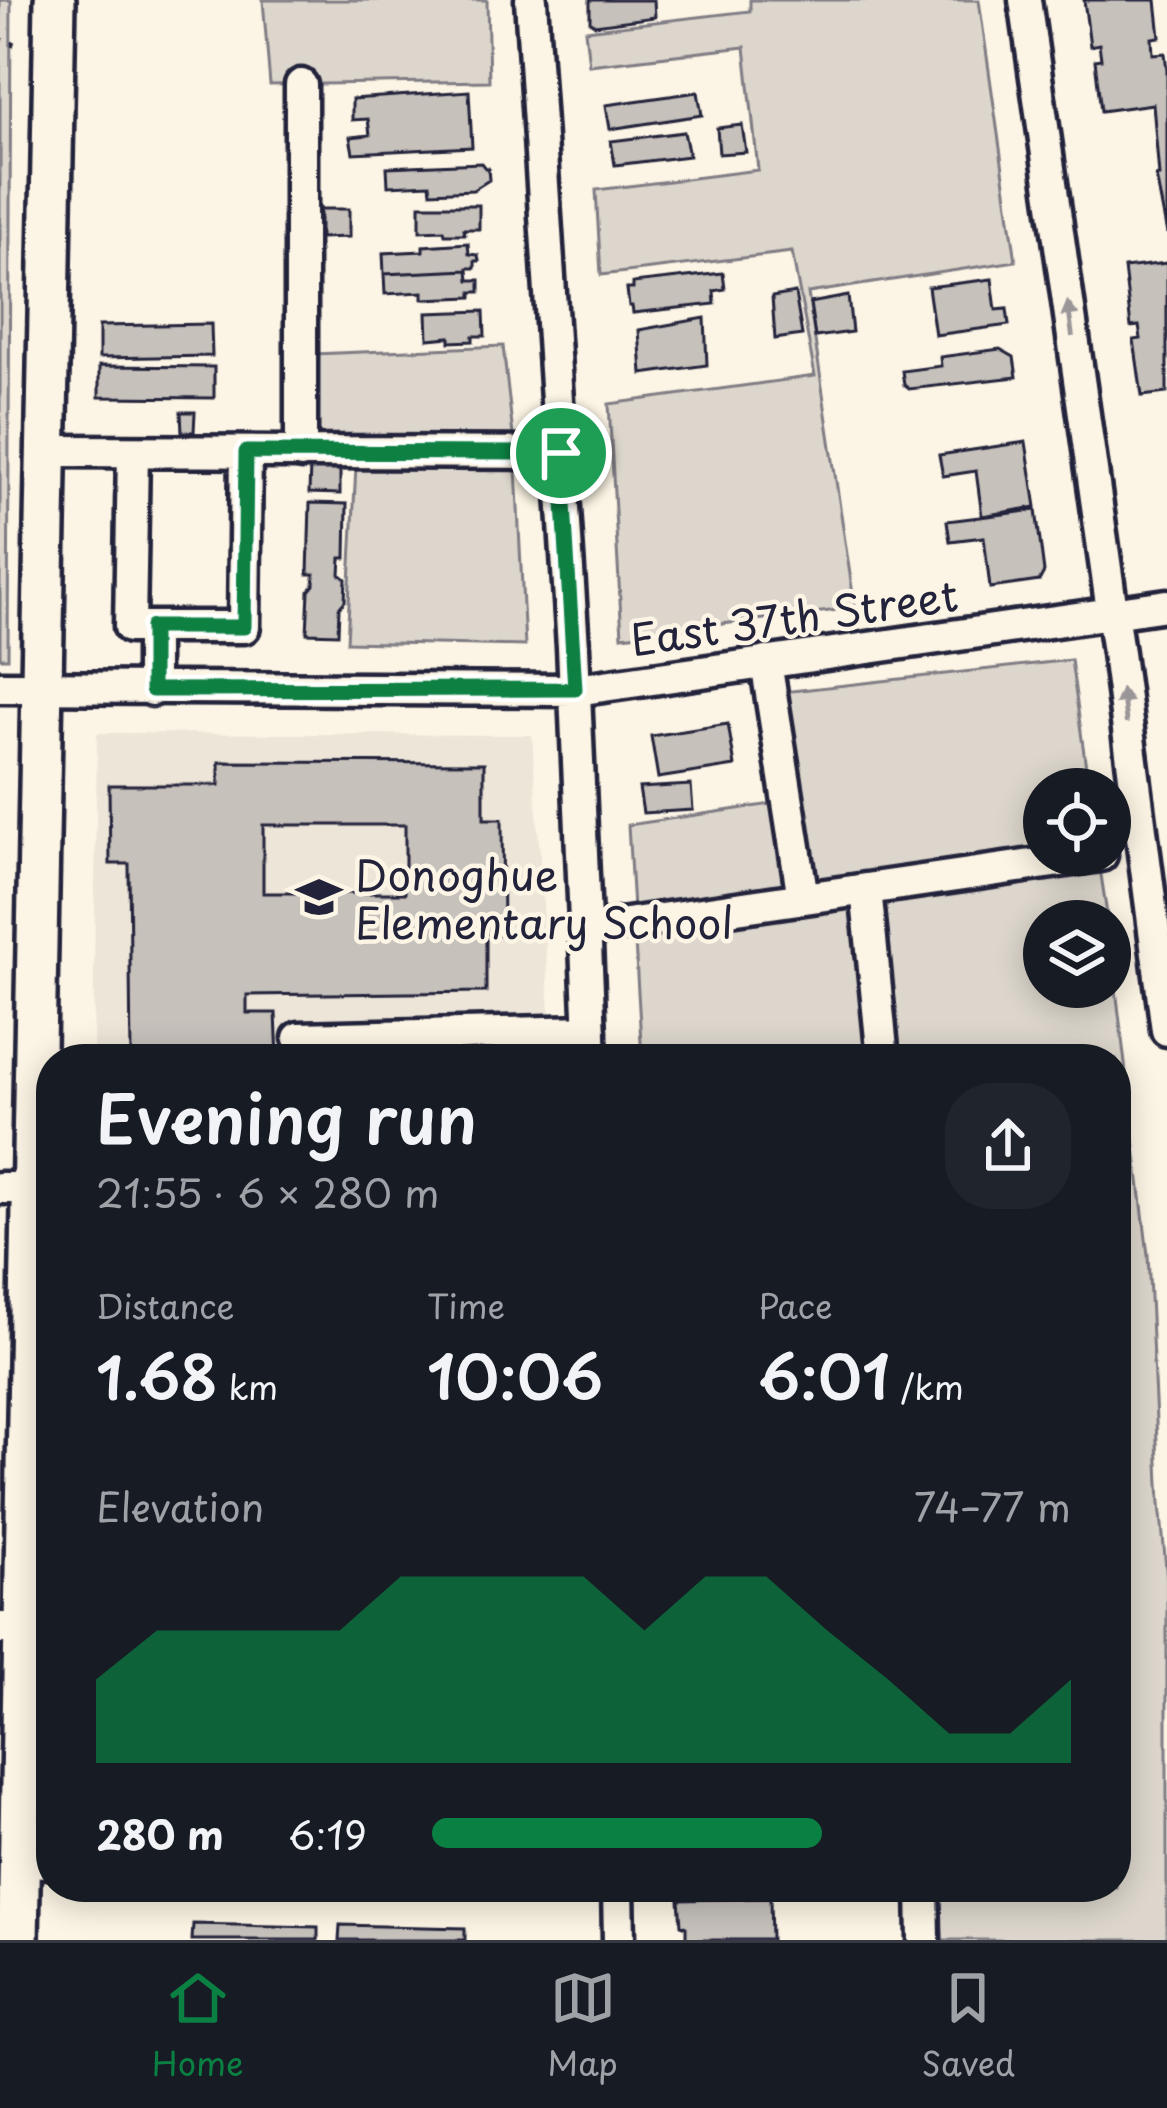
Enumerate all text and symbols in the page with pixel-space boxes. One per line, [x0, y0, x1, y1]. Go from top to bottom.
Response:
one-way arrow [1060, 300, 1079, 338]
pin [510, 402, 612, 504]
icon: arrive [528, 420, 594, 486]
street label: East 37th Street [626, 562, 962, 670]
one-way arrow [1115, 686, 1134, 724]
map controls [1023, 768, 1131, 1008]
button: locate [1023, 768, 1131, 876]
place label: Donoghue Elementary School [355, 842, 733, 953]
school or university icon: Donoghue Elementary School [294, 872, 344, 922]
button: layers [1023, 900, 1131, 1008]
text: Evening run [96, 1067, 477, 1166]
button: share [945, 1083, 1071, 1209]
text: 21:55 · 6 × 280 m [96, 1162, 440, 1221]
text: Distance [96, 1280, 234, 1330]
text: Time [427, 1280, 505, 1330]
text: Pace [758, 1280, 832, 1330]
text: 1.68 [96, 1330, 218, 1420]
text: 10:06 [427, 1330, 603, 1420]
text: 6:01 [758, 1330, 890, 1420]
text: km [218, 1361, 278, 1411]
text: /km [890, 1361, 964, 1411]
text: Elevation [96, 1476, 264, 1535]
text: 74–77 m [914, 1476, 1071, 1535]
text: 280 m [96, 1804, 224, 1863]
text: 6:19 [288, 1804, 367, 1863]
tab: Home [152, 1965, 244, 2087]
tab: Map [547, 1965, 618, 2087]
tab: Saved [922, 1965, 1015, 2087]

